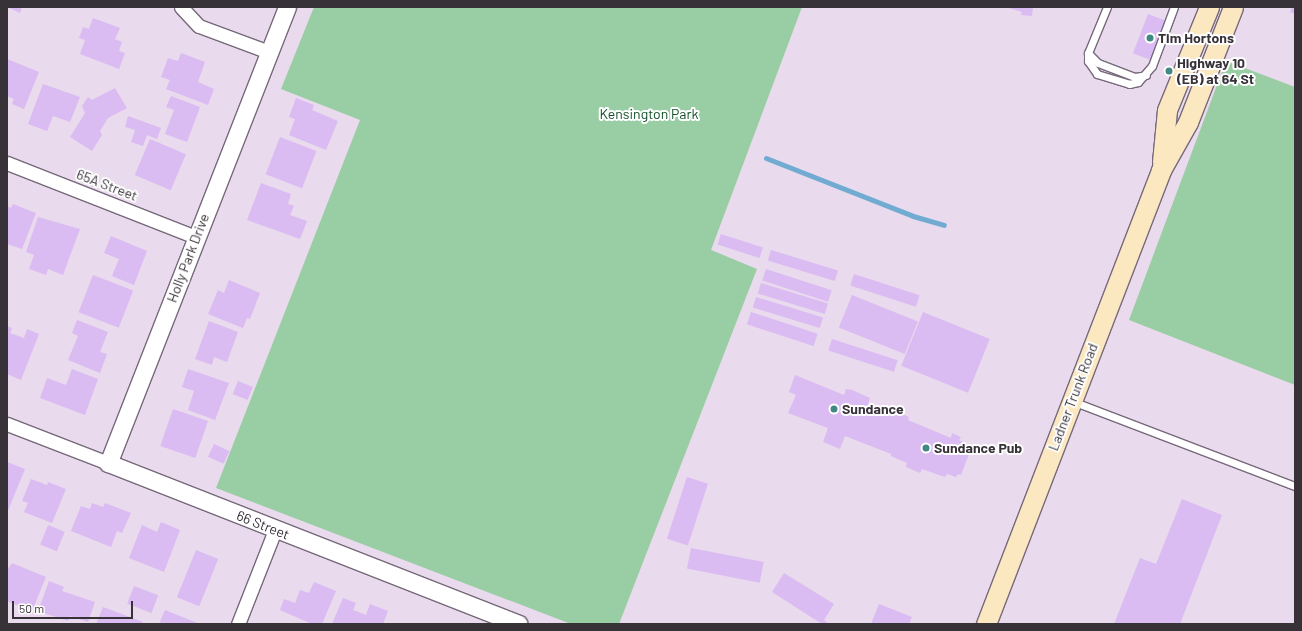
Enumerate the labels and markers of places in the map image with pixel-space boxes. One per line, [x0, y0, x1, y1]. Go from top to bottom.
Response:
place label: Tim Hortons [1158, 30, 1234, 46]
marker: Tim Hortons [1145, 33, 1155, 43]
place label: Highway 10 (EB) at 64 St [1177, 55, 1254, 88]
marker: Highway 10 (EB) at 64 St [1164, 66, 1174, 76]
place label: Sundance [842, 401, 904, 417]
marker: Sundance [829, 404, 839, 414]
place label: Sundance Pub [934, 440, 1022, 456]
marker: Sundance Pub [921, 443, 931, 453]

